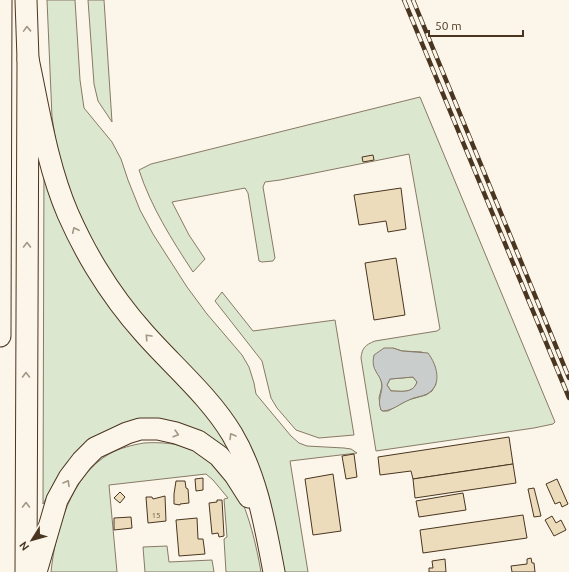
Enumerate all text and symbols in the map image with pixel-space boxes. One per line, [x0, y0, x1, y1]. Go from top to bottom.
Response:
scale bar [429, 12, 523, 38]
text: 50 m [435, 19, 462, 32]
one-way arrow [23, 26, 31, 32]
one-way arrow [72, 227, 80, 234]
one-way arrow [23, 242, 31, 248]
one-way arrow [145, 334, 153, 342]
one-way arrow [22, 372, 30, 378]
one-way arrow [172, 429, 179, 437]
one-way arrow [230, 433, 237, 440]
one-way arrow [62, 480, 70, 487]
one-way arrow [22, 502, 30, 508]
house number: 15 [151, 511, 161, 520]
north arrow [12, 520, 52, 560]
text: N [17, 539, 31, 553]

